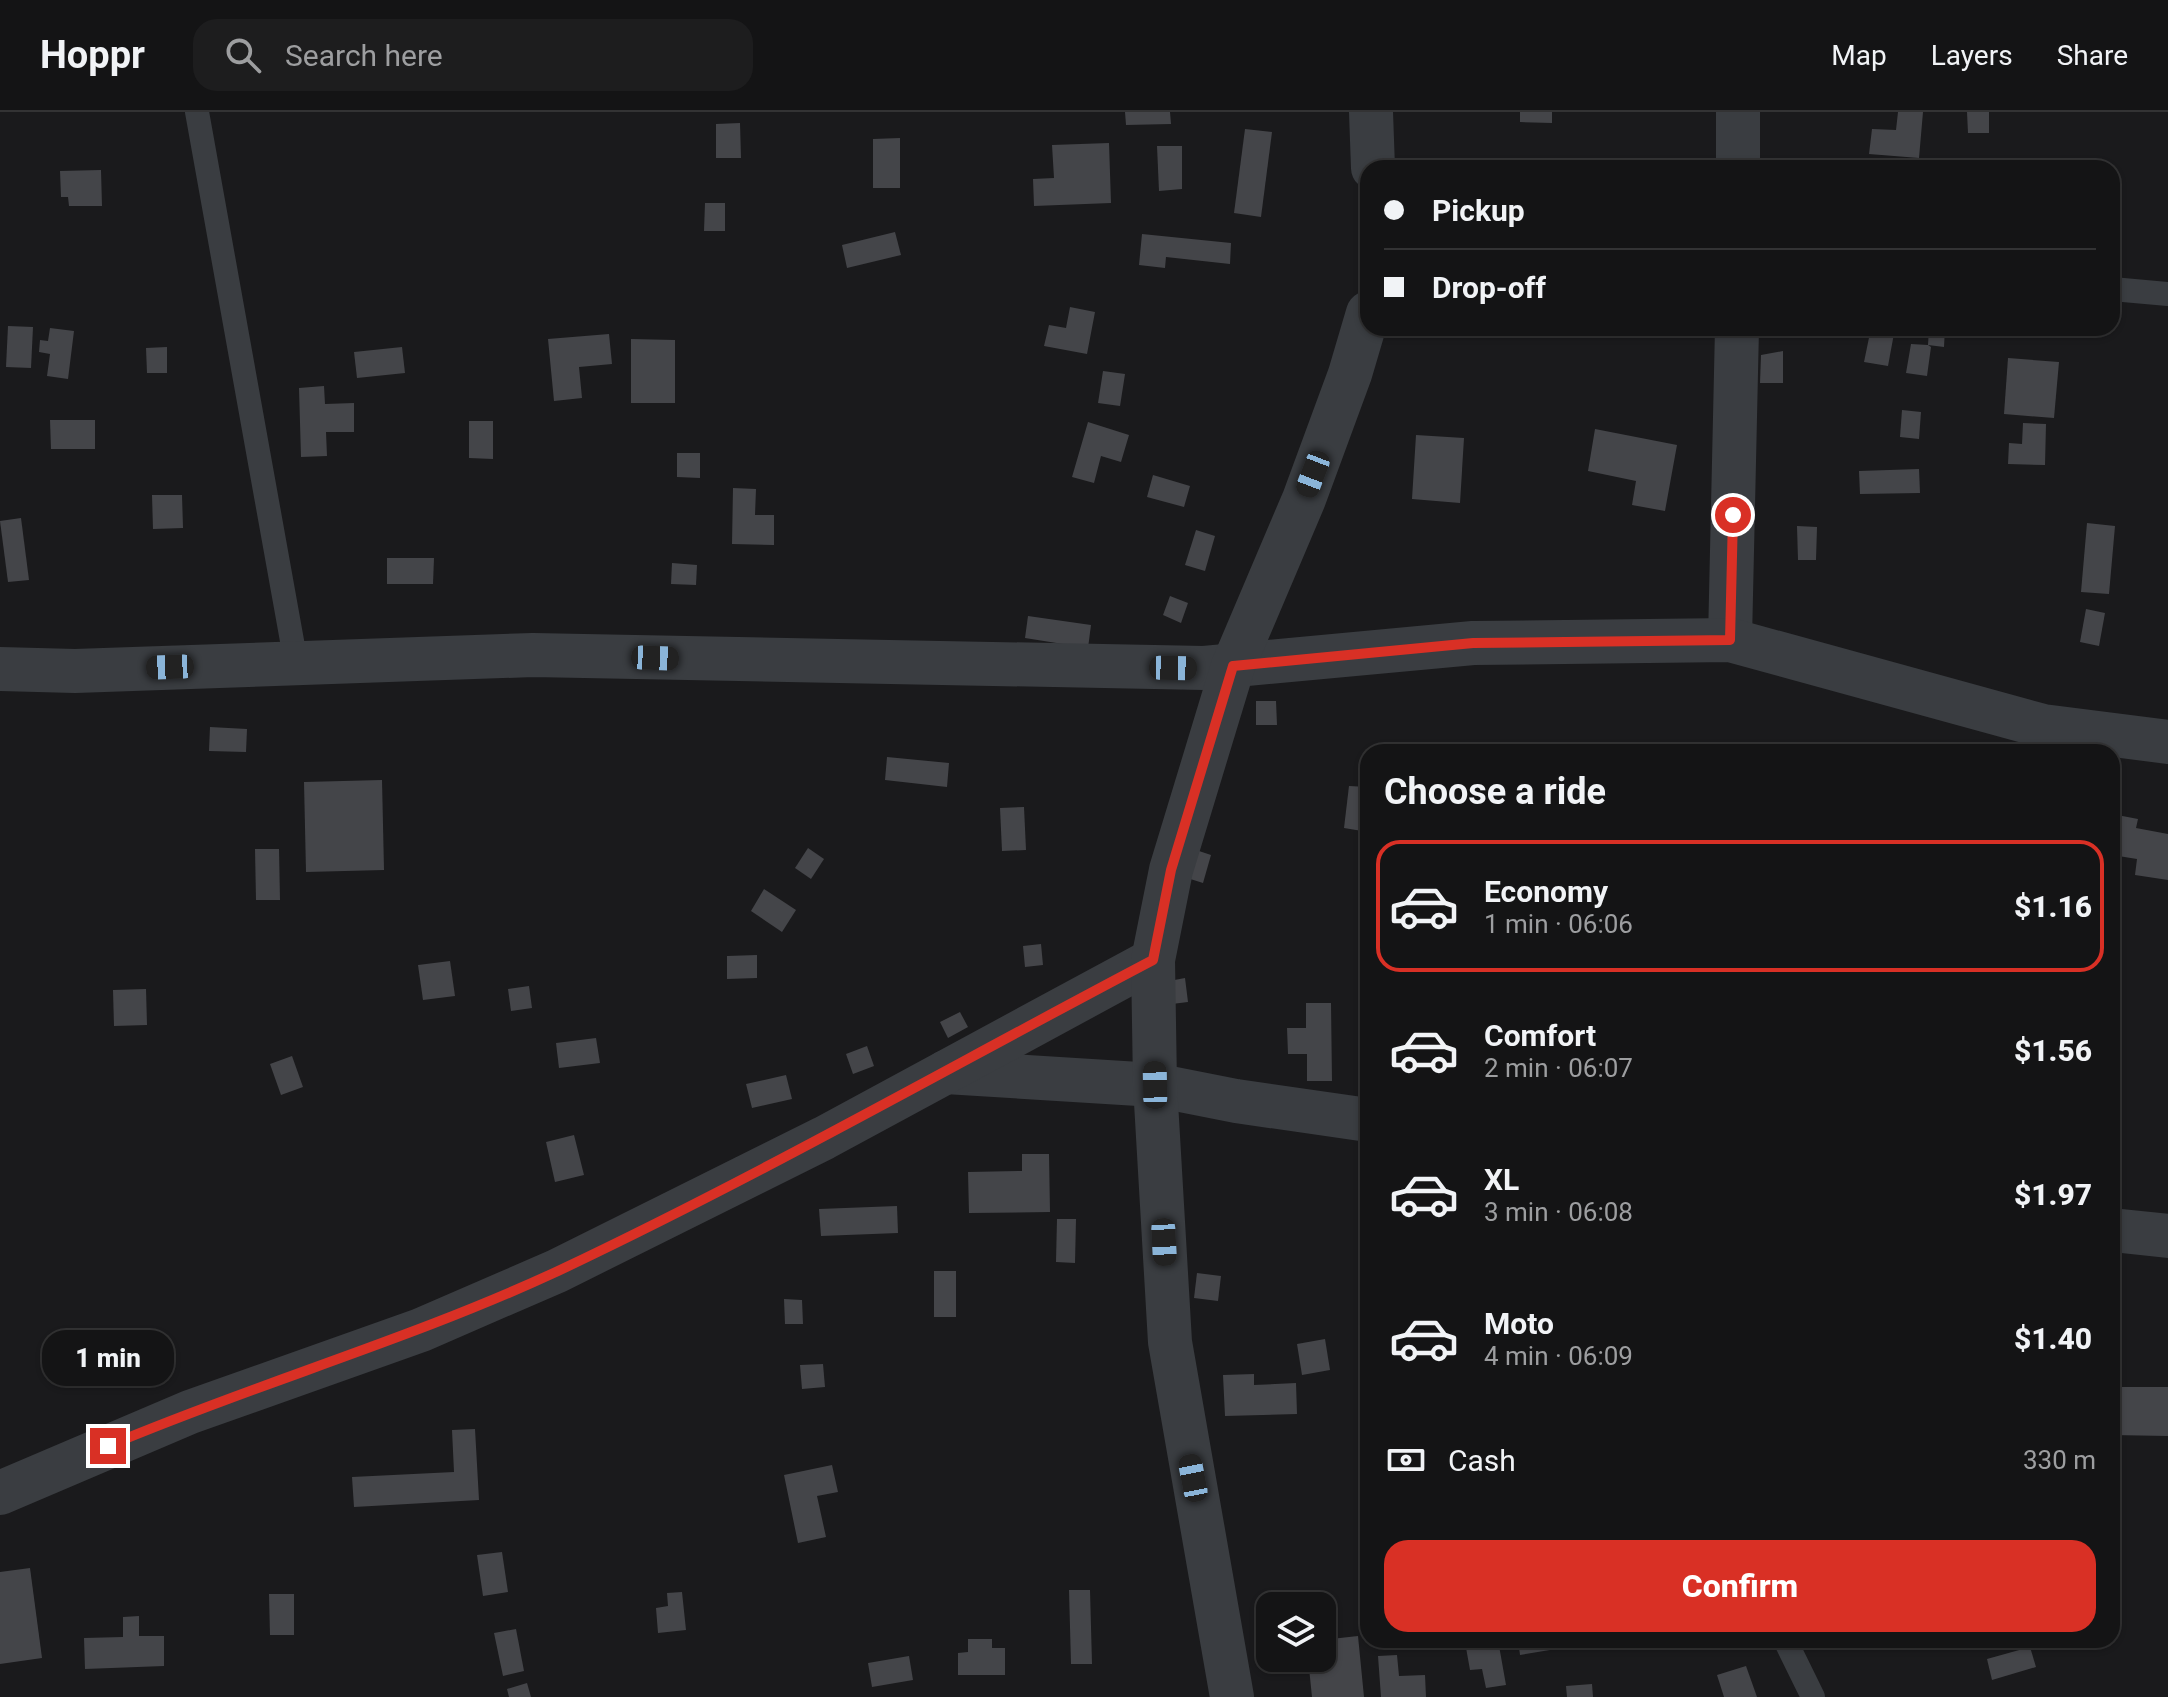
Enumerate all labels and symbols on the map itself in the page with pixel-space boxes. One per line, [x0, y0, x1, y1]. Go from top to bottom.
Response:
car [1293, 447, 1333, 501]
route start [1715, 497, 1751, 533]
car [631, 645, 679, 671]
car [146, 654, 194, 680]
car [1149, 656, 1197, 680]
car [1143, 1061, 1167, 1109]
car [1151, 1217, 1177, 1267]
callout: 1 min [42, 1330, 174, 1386]
route end [90, 1428, 126, 1464]
car [1177, 1452, 1209, 1504]

